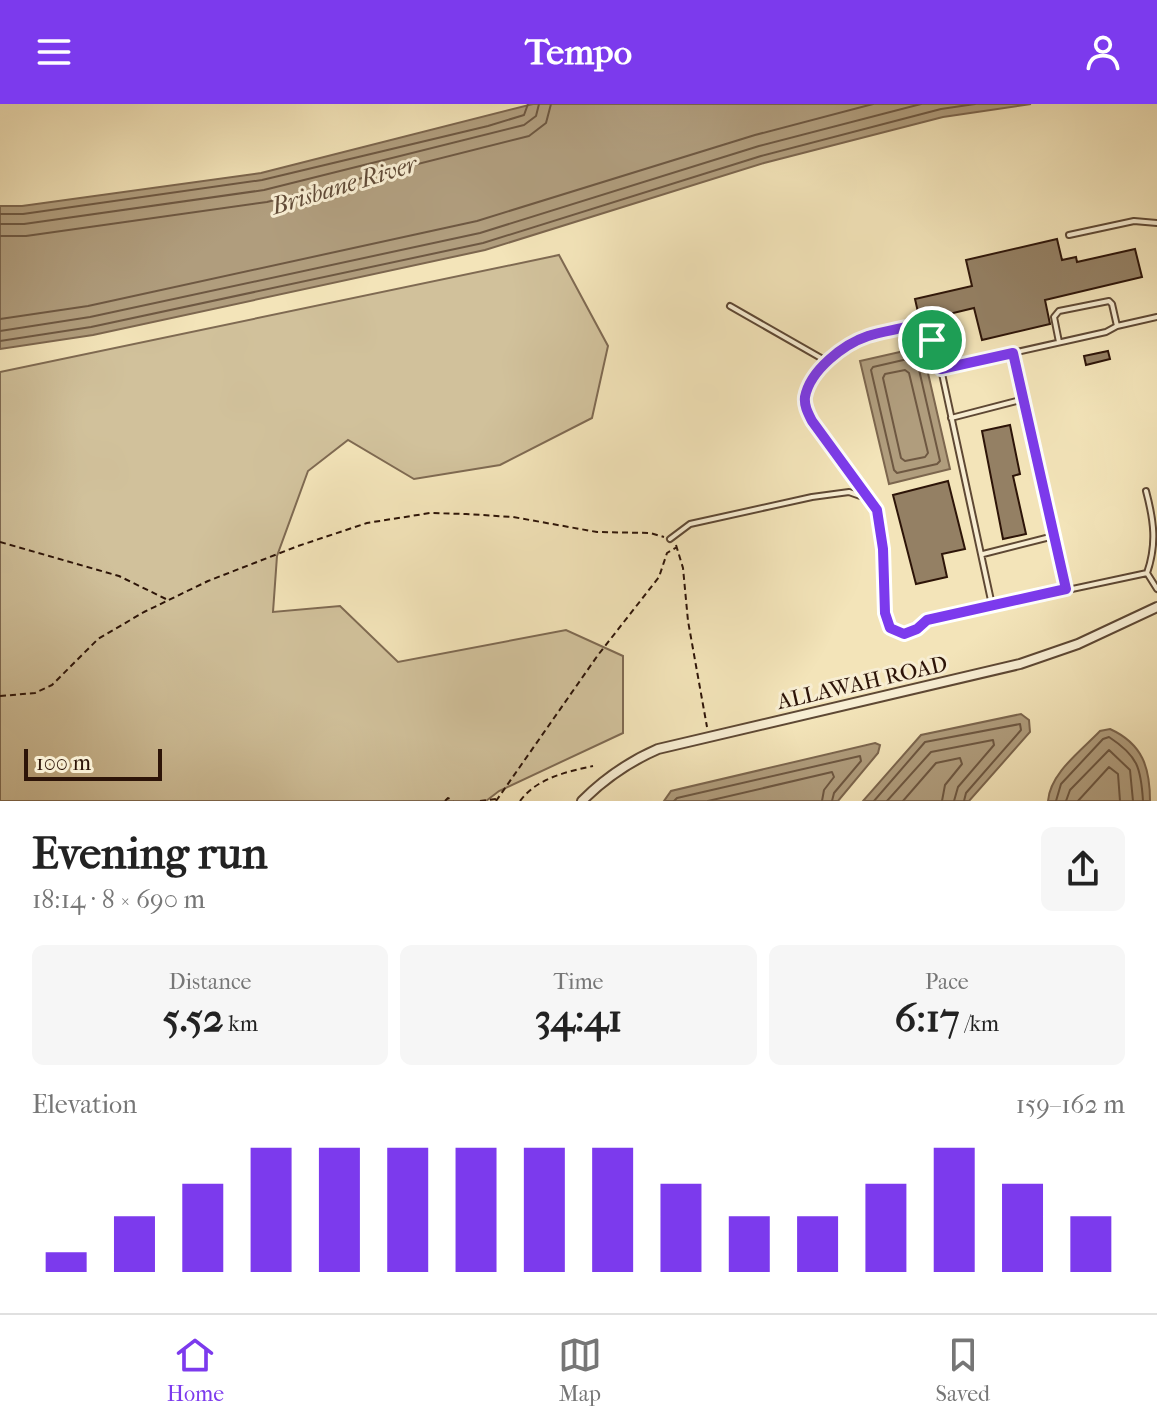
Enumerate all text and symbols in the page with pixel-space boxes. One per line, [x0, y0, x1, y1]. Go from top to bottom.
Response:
icon: menu [32, 30, 76, 74]
icon: person [1081, 30, 1125, 74]
text: Tempo [525, 31, 632, 73]
water label: Brisbane River [266, 149, 422, 221]
pin [898, 306, 966, 374]
icon: arrive [910, 318, 954, 362]
street label: ALLAWAH ROAD [774, 651, 950, 715]
scale bar [24, 745, 162, 781]
text: 100 m [36, 750, 91, 776]
button: share [1041, 827, 1125, 911]
text: Evening run [32, 828, 267, 879]
text: 18:14 · 8 × 690 m [32, 884, 205, 915]
text: Distance [169, 969, 252, 995]
text: Time [553, 969, 603, 995]
text: Pace [925, 969, 969, 995]
text: 5.52 [162, 995, 224, 1041]
text: 34:41 [535, 995, 622, 1041]
text: 6:17 [895, 995, 959, 1041]
text: km [224, 1011, 258, 1037]
text: /km [959, 1011, 999, 1037]
text: Elevation [32, 1089, 137, 1120]
text: 159–162 m [1016, 1089, 1125, 1120]
tab: Home [167, 1333, 224, 1407]
tab: Map [558, 1333, 602, 1407]
tab: Saved [936, 1333, 990, 1407]

